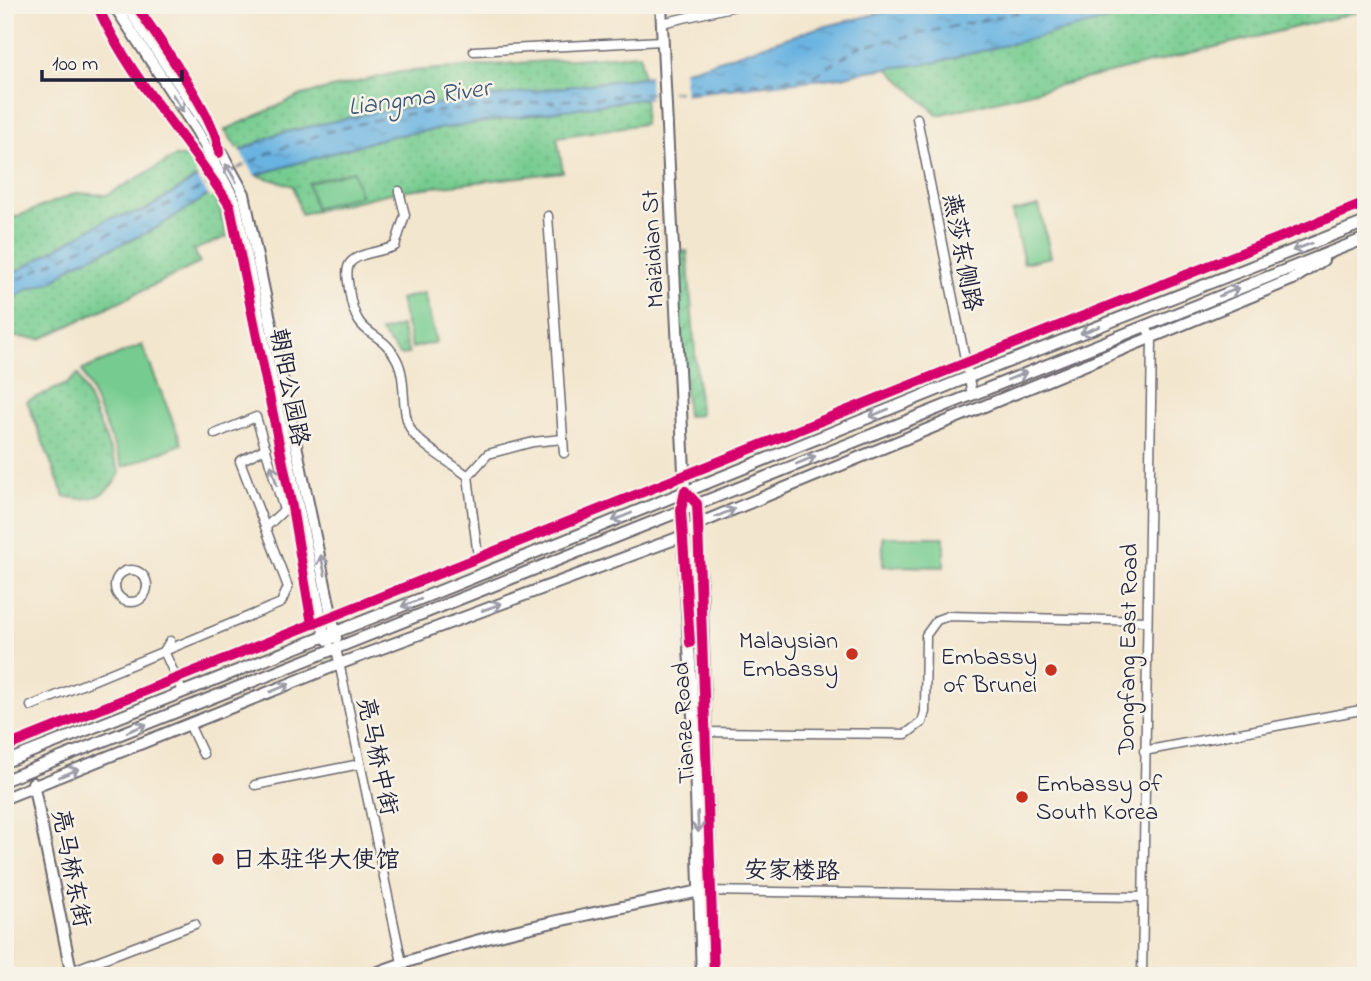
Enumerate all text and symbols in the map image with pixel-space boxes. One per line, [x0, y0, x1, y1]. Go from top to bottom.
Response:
scale bar [42, 38, 182, 82]
text: 100 m [52, 50, 98, 80]
water label: Liangma River [346, 70, 496, 128]
one-way arrow [171, 93, 185, 113]
one-way arrow [224, 164, 238, 184]
street label: Maizidian St [634, 189, 675, 309]
street label: 燕莎东侧路 [932, 190, 989, 315]
one-way arrow [1292, 242, 1314, 255]
one-way arrow [1217, 285, 1239, 298]
one-way arrow [1080, 324, 1101, 337]
street label: 朝阳公园路 [259, 325, 316, 450]
one-way arrow [1006, 368, 1028, 381]
one-way arrow [868, 408, 890, 421]
one-way arrow [795, 453, 816, 466]
one-way arrow [266, 465, 279, 487]
one-way arrow [714, 505, 735, 518]
one-way arrow [612, 511, 633, 524]
street label: Dongfang East Road [1110, 543, 1149, 756]
one-way arrow [315, 554, 329, 577]
one-way arrow [401, 597, 423, 610]
one-way arrow [481, 599, 503, 612]
place label: Malaysian Embassy [739, 625, 838, 689]
place label: Embassy of Brunei [940, 641, 1037, 704]
marker: Malaysian Embassy [844, 646, 860, 662]
street label: Tianze Road [665, 661, 706, 785]
marker: Embassy of Brunei [1043, 662, 1059, 678]
one-way arrow [268, 680, 290, 693]
street label: 亮马桥中街 [346, 694, 405, 819]
one-way arrow [126, 720, 148, 733]
one-way arrow [57, 765, 79, 778]
place label: Embassy of South Korea [1036, 768, 1163, 831]
marker: Embassy of South Korea [1014, 789, 1030, 805]
street label: 亮马桥东街 [41, 806, 98, 931]
one-way arrow [691, 811, 704, 834]
place label: 日本驻华大使馆 [232, 844, 400, 879]
marker: 日本驻华大使馆 [210, 851, 226, 867]
street label: 安家楼路 [744, 854, 840, 891]

